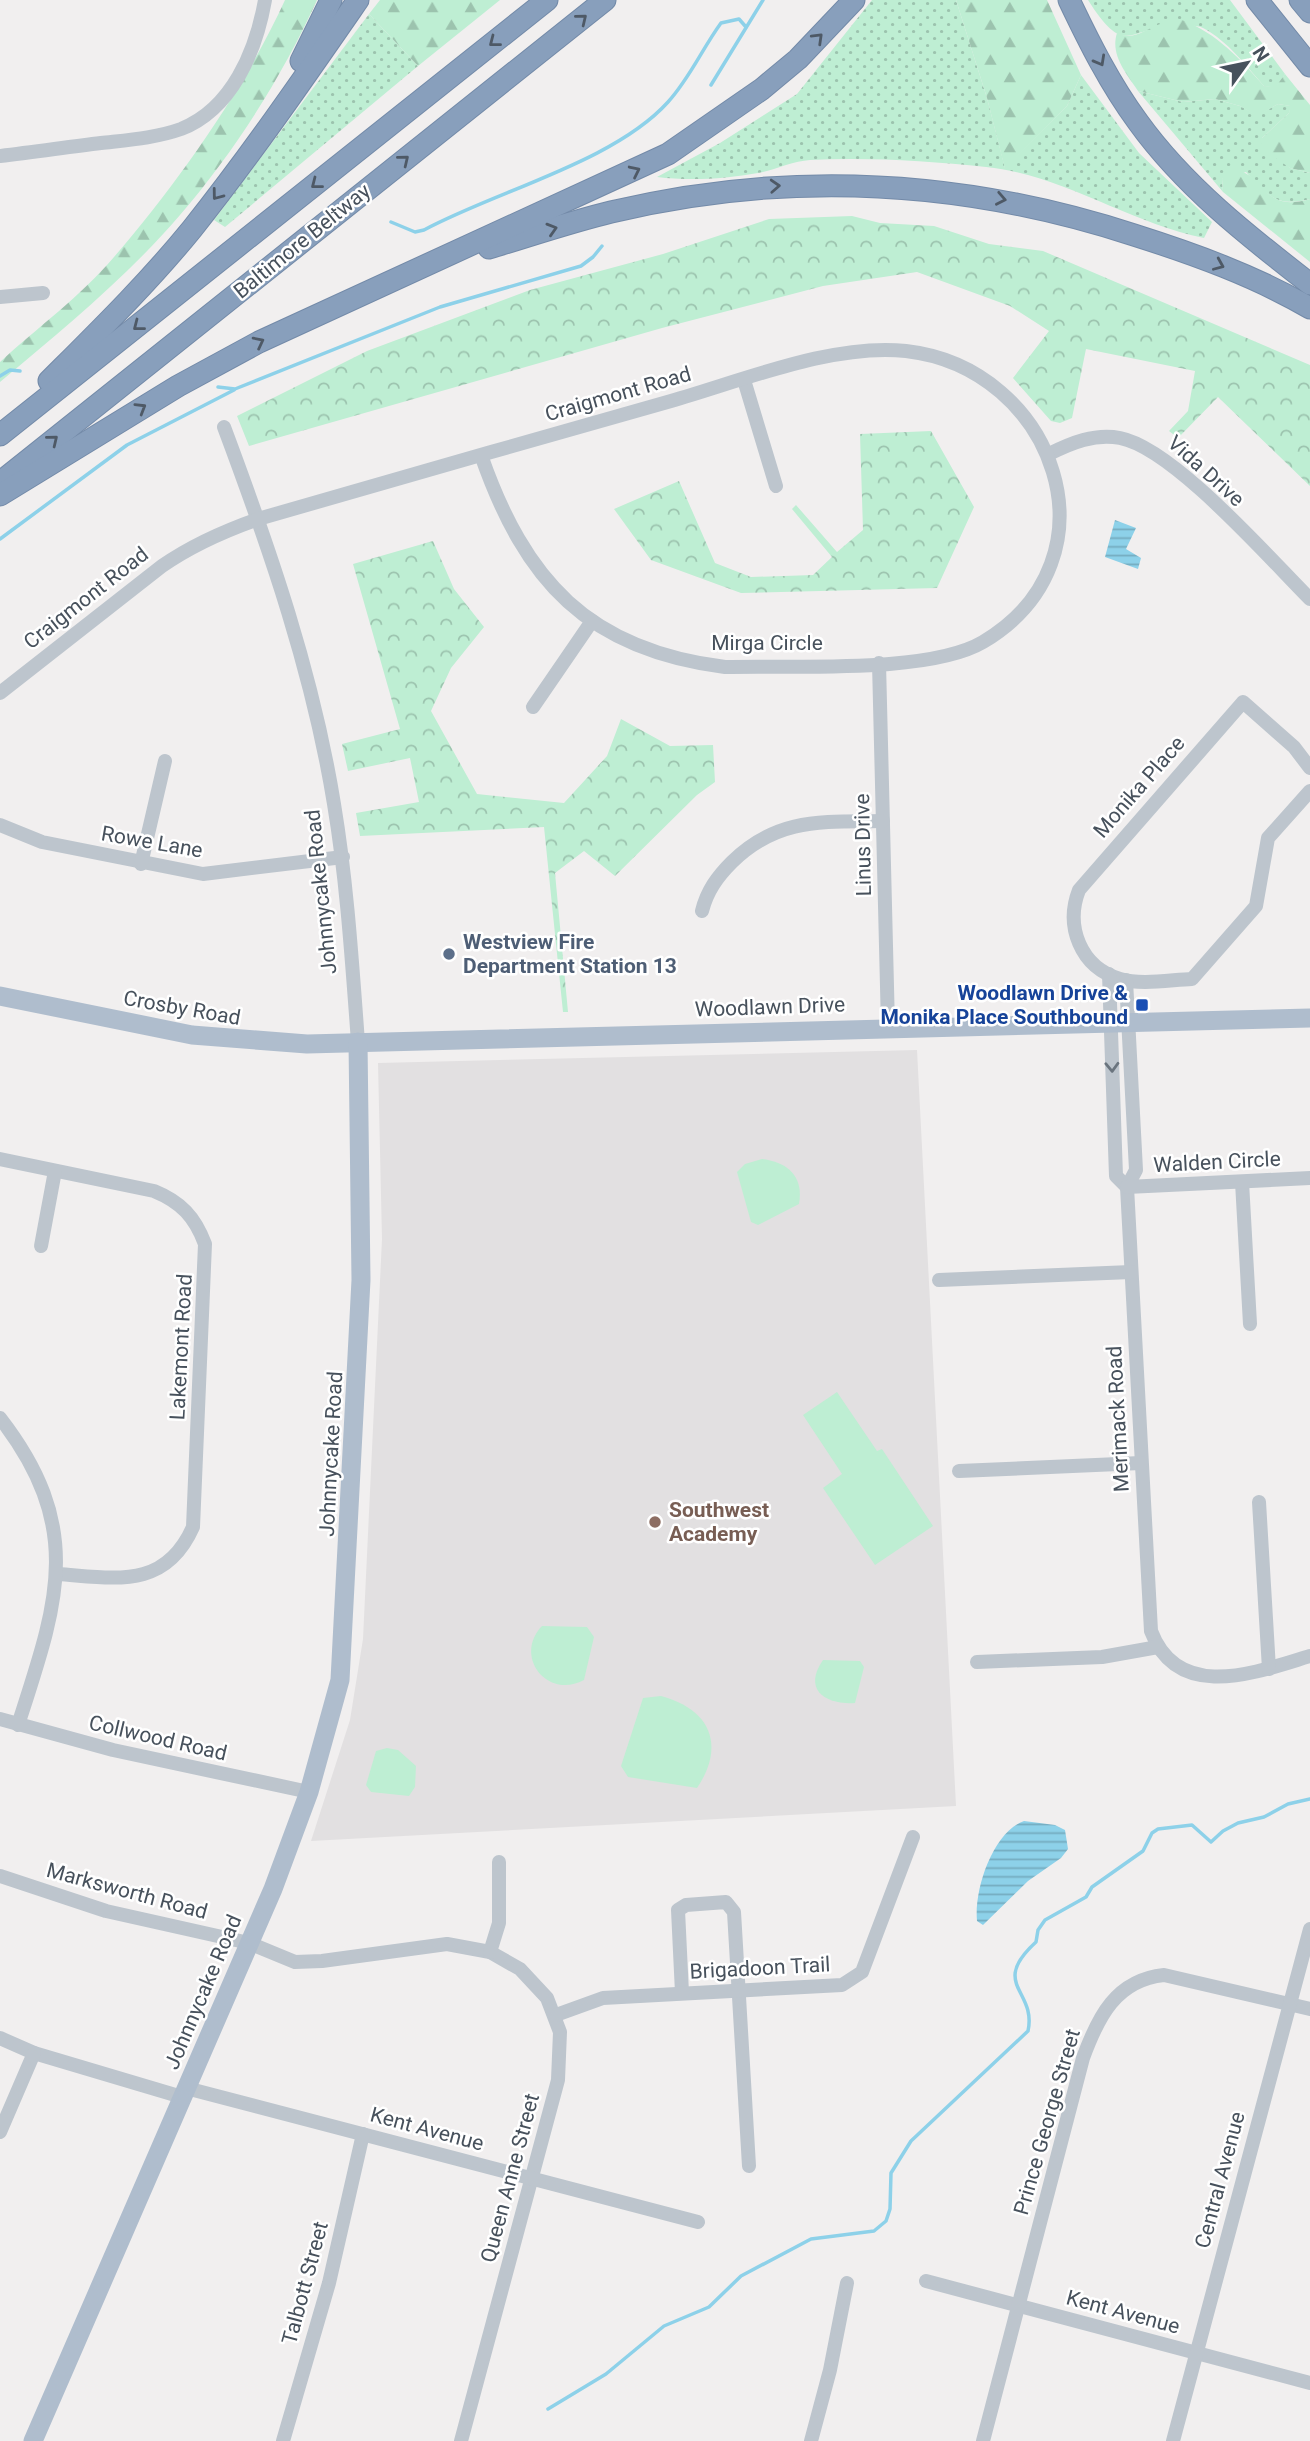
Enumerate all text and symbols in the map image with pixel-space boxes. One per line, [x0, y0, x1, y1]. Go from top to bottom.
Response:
one-way arrow [574, 14, 586, 27]
north arrow [1212, 28, 1282, 98]
one-way arrow [489, 34, 502, 47]
one-way arrow [810, 34, 823, 47]
text: N [1248, 42, 1274, 66]
one-way arrow [1092, 53, 1105, 66]
one-way arrow [396, 156, 408, 169]
one-way arrow [628, 165, 640, 179]
one-way arrow [311, 176, 324, 188]
street label: Baltimore Beltway [229, 179, 375, 303]
one-way arrow [770, 179, 781, 194]
one-way arrow [213, 188, 225, 200]
one-way arrow [995, 191, 1007, 206]
one-way arrow [546, 223, 558, 238]
one-way arrow [1212, 257, 1224, 271]
one-way arrow [133, 317, 145, 330]
one-way arrow [252, 337, 264, 350]
street label: Craigmont Road [542, 362, 694, 426]
one-way arrow [134, 403, 147, 416]
street label: Vida Drive [1163, 431, 1249, 511]
one-way arrow [46, 435, 58, 448]
street label: Craigmont Road [19, 542, 153, 654]
street label: Mirga Circle [711, 631, 823, 655]
street label: Monika Place [1089, 732, 1189, 842]
street label: Linus Drive [850, 793, 876, 897]
street label: Johnnycake Road [300, 808, 342, 976]
street label: Rowe Lane [99, 821, 205, 863]
place label: Westview Fire Department Station 13 [463, 930, 677, 978]
marker: Westview Fire Department Station 13 [441, 946, 457, 962]
place label: Woodlawn Drive & Monika Place Southbound [880, 981, 1128, 1029]
street label: Crosby Road [122, 986, 242, 1030]
street label: Woodlawn Drive [694, 992, 846, 1022]
marker: Woodlawn Drive & Monika Place Southbound [1134, 997, 1150, 1013]
one-way arrow [1105, 1062, 1120, 1073]
street label: Walden Circle [1153, 1147, 1281, 1177]
street label: Lakemont Road [165, 1273, 197, 1421]
street label: Merimack Road [1102, 1345, 1134, 1493]
street label: Johnnycake Road [315, 1371, 347, 1537]
place label: Southwest Academy [669, 1498, 769, 1546]
marker: Southwest Academy [647, 1514, 663, 1530]
street label: Collwood Road [87, 1710, 229, 1766]
street label: Marksworth Road [44, 1858, 210, 1924]
street label: Johnnycake Road [160, 1911, 246, 2073]
street label: Brigadoon Trail [689, 1952, 831, 1984]
street label: Prince George Street [1009, 2026, 1085, 2218]
street label: Queen Anne Street [476, 2091, 544, 2265]
street label: Kent Avenue [368, 2102, 486, 2156]
street label: Central Avenue [1190, 2109, 1250, 2251]
street label: Talbott Street [277, 2219, 333, 2347]
street label: Kent Avenue [1064, 2285, 1182, 2339]

